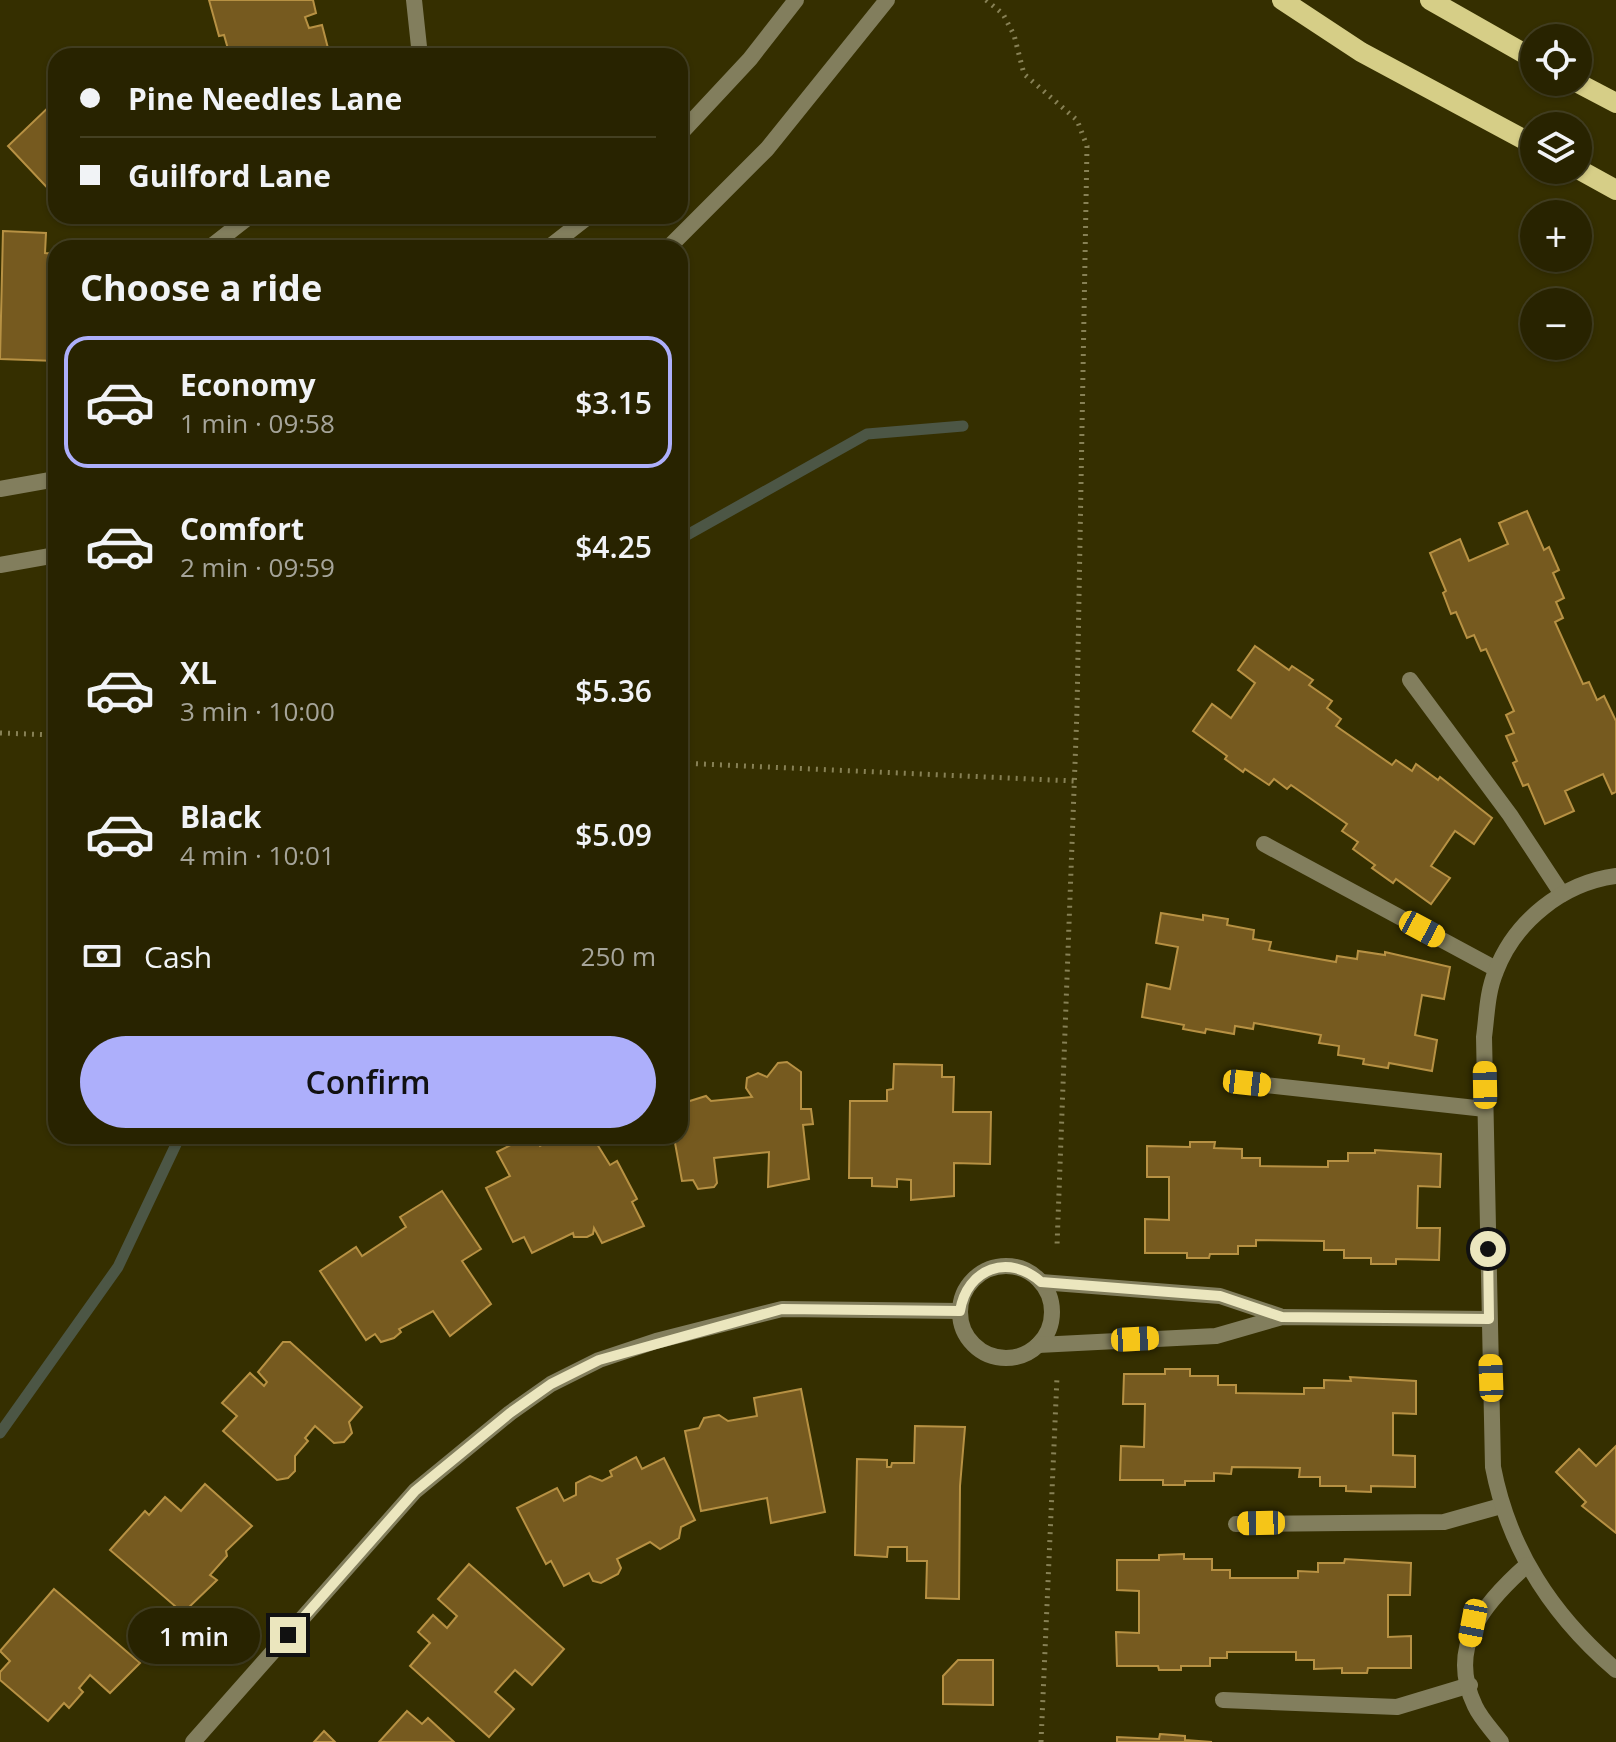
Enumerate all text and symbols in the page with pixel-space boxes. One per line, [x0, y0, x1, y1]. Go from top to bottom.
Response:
map controls [1520, 24, 1592, 360]
button: locate [1520, 24, 1592, 96]
text: Pine Needles Lane [128, 78, 402, 119]
button: layers [1520, 112, 1592, 184]
text: Guilford Lane [128, 155, 331, 196]
button: + [1520, 200, 1592, 272]
text: Choose a ride [80, 263, 322, 312]
button: − [1520, 288, 1592, 360]
text: Economy [180, 364, 316, 405]
icon: car [84, 366, 156, 438]
text: $3.15 [575, 382, 652, 423]
text: 1 min · 09:58 [180, 405, 335, 441]
text: Comfort [180, 508, 304, 549]
icon: car [84, 510, 156, 582]
text: $4.25 [575, 526, 652, 567]
text: 2 min · 09:59 [180, 549, 335, 585]
text: XL [180, 652, 217, 693]
icon: car [84, 654, 156, 726]
text: $5.36 [575, 670, 652, 711]
text: 3 min · 10:00 [180, 693, 335, 729]
text: Black [180, 796, 261, 837]
icon: car [84, 798, 156, 870]
text: $5.09 [575, 814, 652, 855]
text: 4 min · 10:01 [180, 837, 335, 873]
car [1395, 907, 1449, 951]
icon: cash [80, 934, 124, 978]
text: Cash [144, 936, 212, 977]
text: 250 m [581, 938, 656, 974]
button: Confirm [80, 1036, 656, 1128]
car [1473, 1061, 1497, 1109]
car [1222, 1069, 1272, 1097]
route start [1470, 1231, 1506, 1267]
car [1110, 1326, 1160, 1352]
car [1478, 1354, 1504, 1402]
car [1237, 1511, 1285, 1535]
car [1457, 1597, 1489, 1649]
callout: 1 min [128, 1607, 260, 1663]
route end [270, 1617, 306, 1653]
text: 1 min [159, 1618, 229, 1654]

